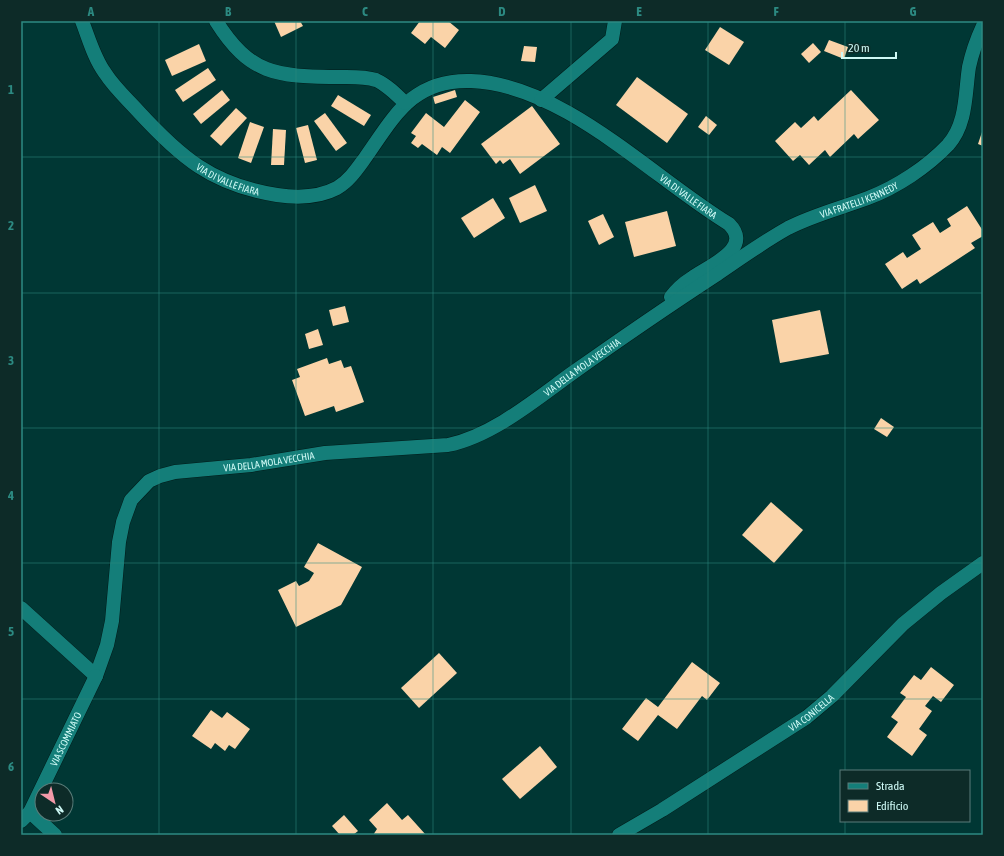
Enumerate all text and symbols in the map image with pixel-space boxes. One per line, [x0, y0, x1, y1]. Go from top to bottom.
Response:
text: A [87, 4, 95, 19]
text: B [225, 4, 232, 19]
text: C [362, 4, 368, 19]
text: D [498, 4, 506, 19]
text: E [636, 4, 642, 19]
text: F [773, 4, 779, 19]
text: G [910, 4, 917, 19]
scale bar [842, 34, 896, 60]
text: 20 m [848, 41, 870, 55]
text: 1 [8, 82, 14, 97]
street label: VIA DI VALLE FIARA [194, 161, 260, 198]
street label: VIA DI VALLE FIARA [657, 172, 719, 221]
street label: VIA FRATELLI KENNEDY [818, 180, 900, 220]
text: 2 [8, 218, 14, 233]
street label: VIA DELLA MOLA VECCHIA [542, 336, 623, 398]
text: 3 [8, 353, 14, 368]
street label: VIA DELLA MOLA VECCHIA [223, 450, 315, 474]
text: 4 [7, 488, 14, 503]
text: 5 [8, 624, 14, 639]
street label: VIA CONICELLA [787, 692, 836, 733]
street label: VIA SCOMMIATO [48, 710, 84, 768]
text: 6 [8, 759, 14, 774]
legend [840, 770, 970, 822]
text: Strada [876, 779, 905, 793]
north arrow [34, 782, 74, 822]
text: Edificio [876, 799, 909, 813]
text: N [54, 803, 66, 817]

